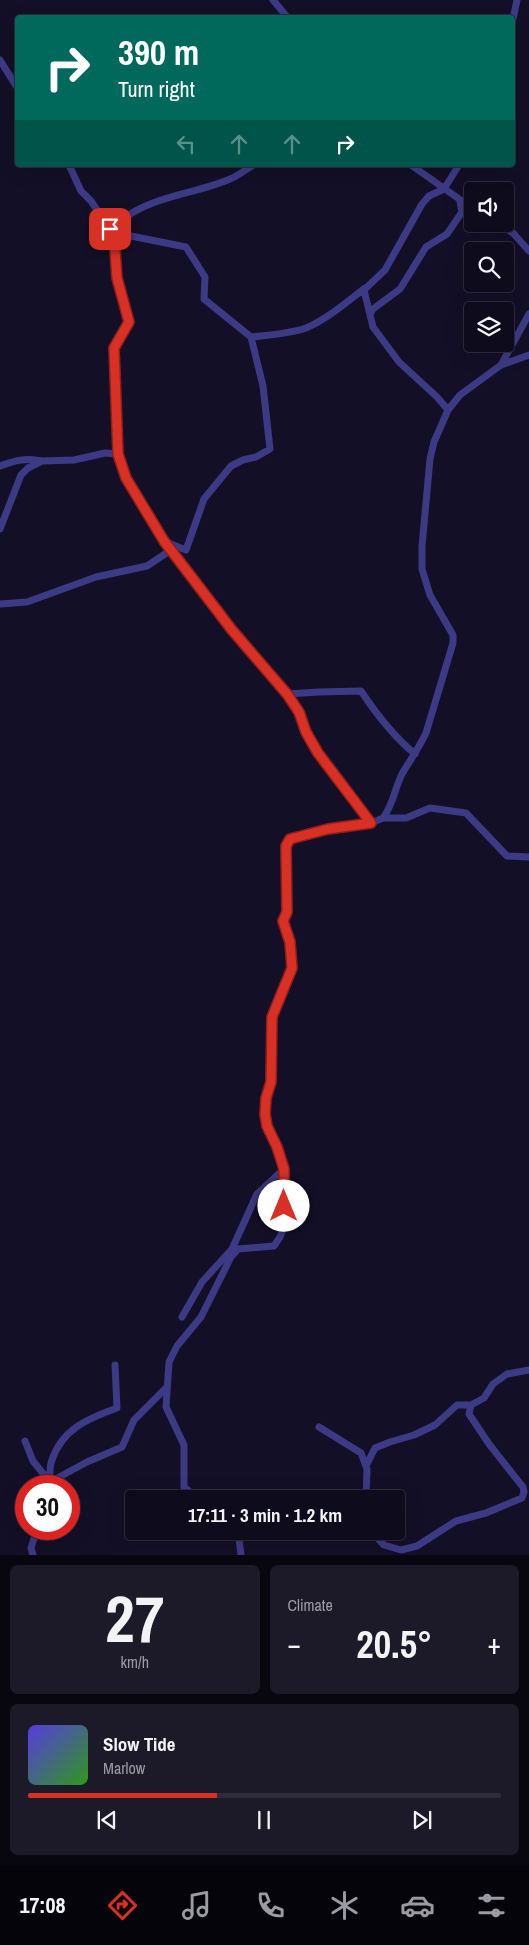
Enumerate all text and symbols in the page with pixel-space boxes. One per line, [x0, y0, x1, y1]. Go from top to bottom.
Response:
text: 390 m [118, 29, 199, 76]
icon: right [35, 35, 100, 100]
text: Turn right [118, 74, 195, 104]
icon: left [172, 130, 200, 158]
icon: ahead [225, 130, 253, 158]
icon: ahead [278, 130, 306, 158]
icon: right [331, 130, 359, 158]
map controls [464, 182, 514, 352]
button: sound [464, 182, 514, 232]
pin [89, 208, 131, 250]
icon: arrive [96, 215, 124, 243]
button: search [464, 242, 514, 292]
button: layers [464, 302, 514, 352]
position arrow [257, 1179, 309, 1231]
speed limit sign: 30 [15, 1475, 80, 1540]
text: 17:11 · 3 min · 1.2 km [188, 1502, 342, 1528]
text: 27 [105, 1575, 164, 1662]
text: Climate [288, 1594, 333, 1616]
text: 20.5° [356, 1619, 432, 1670]
text: − [288, 1625, 301, 1663]
text: + [488, 1625, 501, 1663]
text: km/h [121, 1651, 149, 1673]
text: Slow Tide [103, 1731, 175, 1757]
text: Marlow [103, 1757, 145, 1779]
icon: previous [93, 1806, 121, 1834]
icon: pause [250, 1806, 278, 1834]
icon: next [408, 1806, 436, 1834]
icon: directions [105, 1888, 140, 1923]
icon: music [179, 1888, 214, 1923]
icon: phone [253, 1888, 288, 1923]
icon: climate [327, 1888, 362, 1923]
icon: car [400, 1888, 435, 1923]
icon: filters [474, 1888, 509, 1923]
text: 17:08 [19, 1890, 66, 1920]

